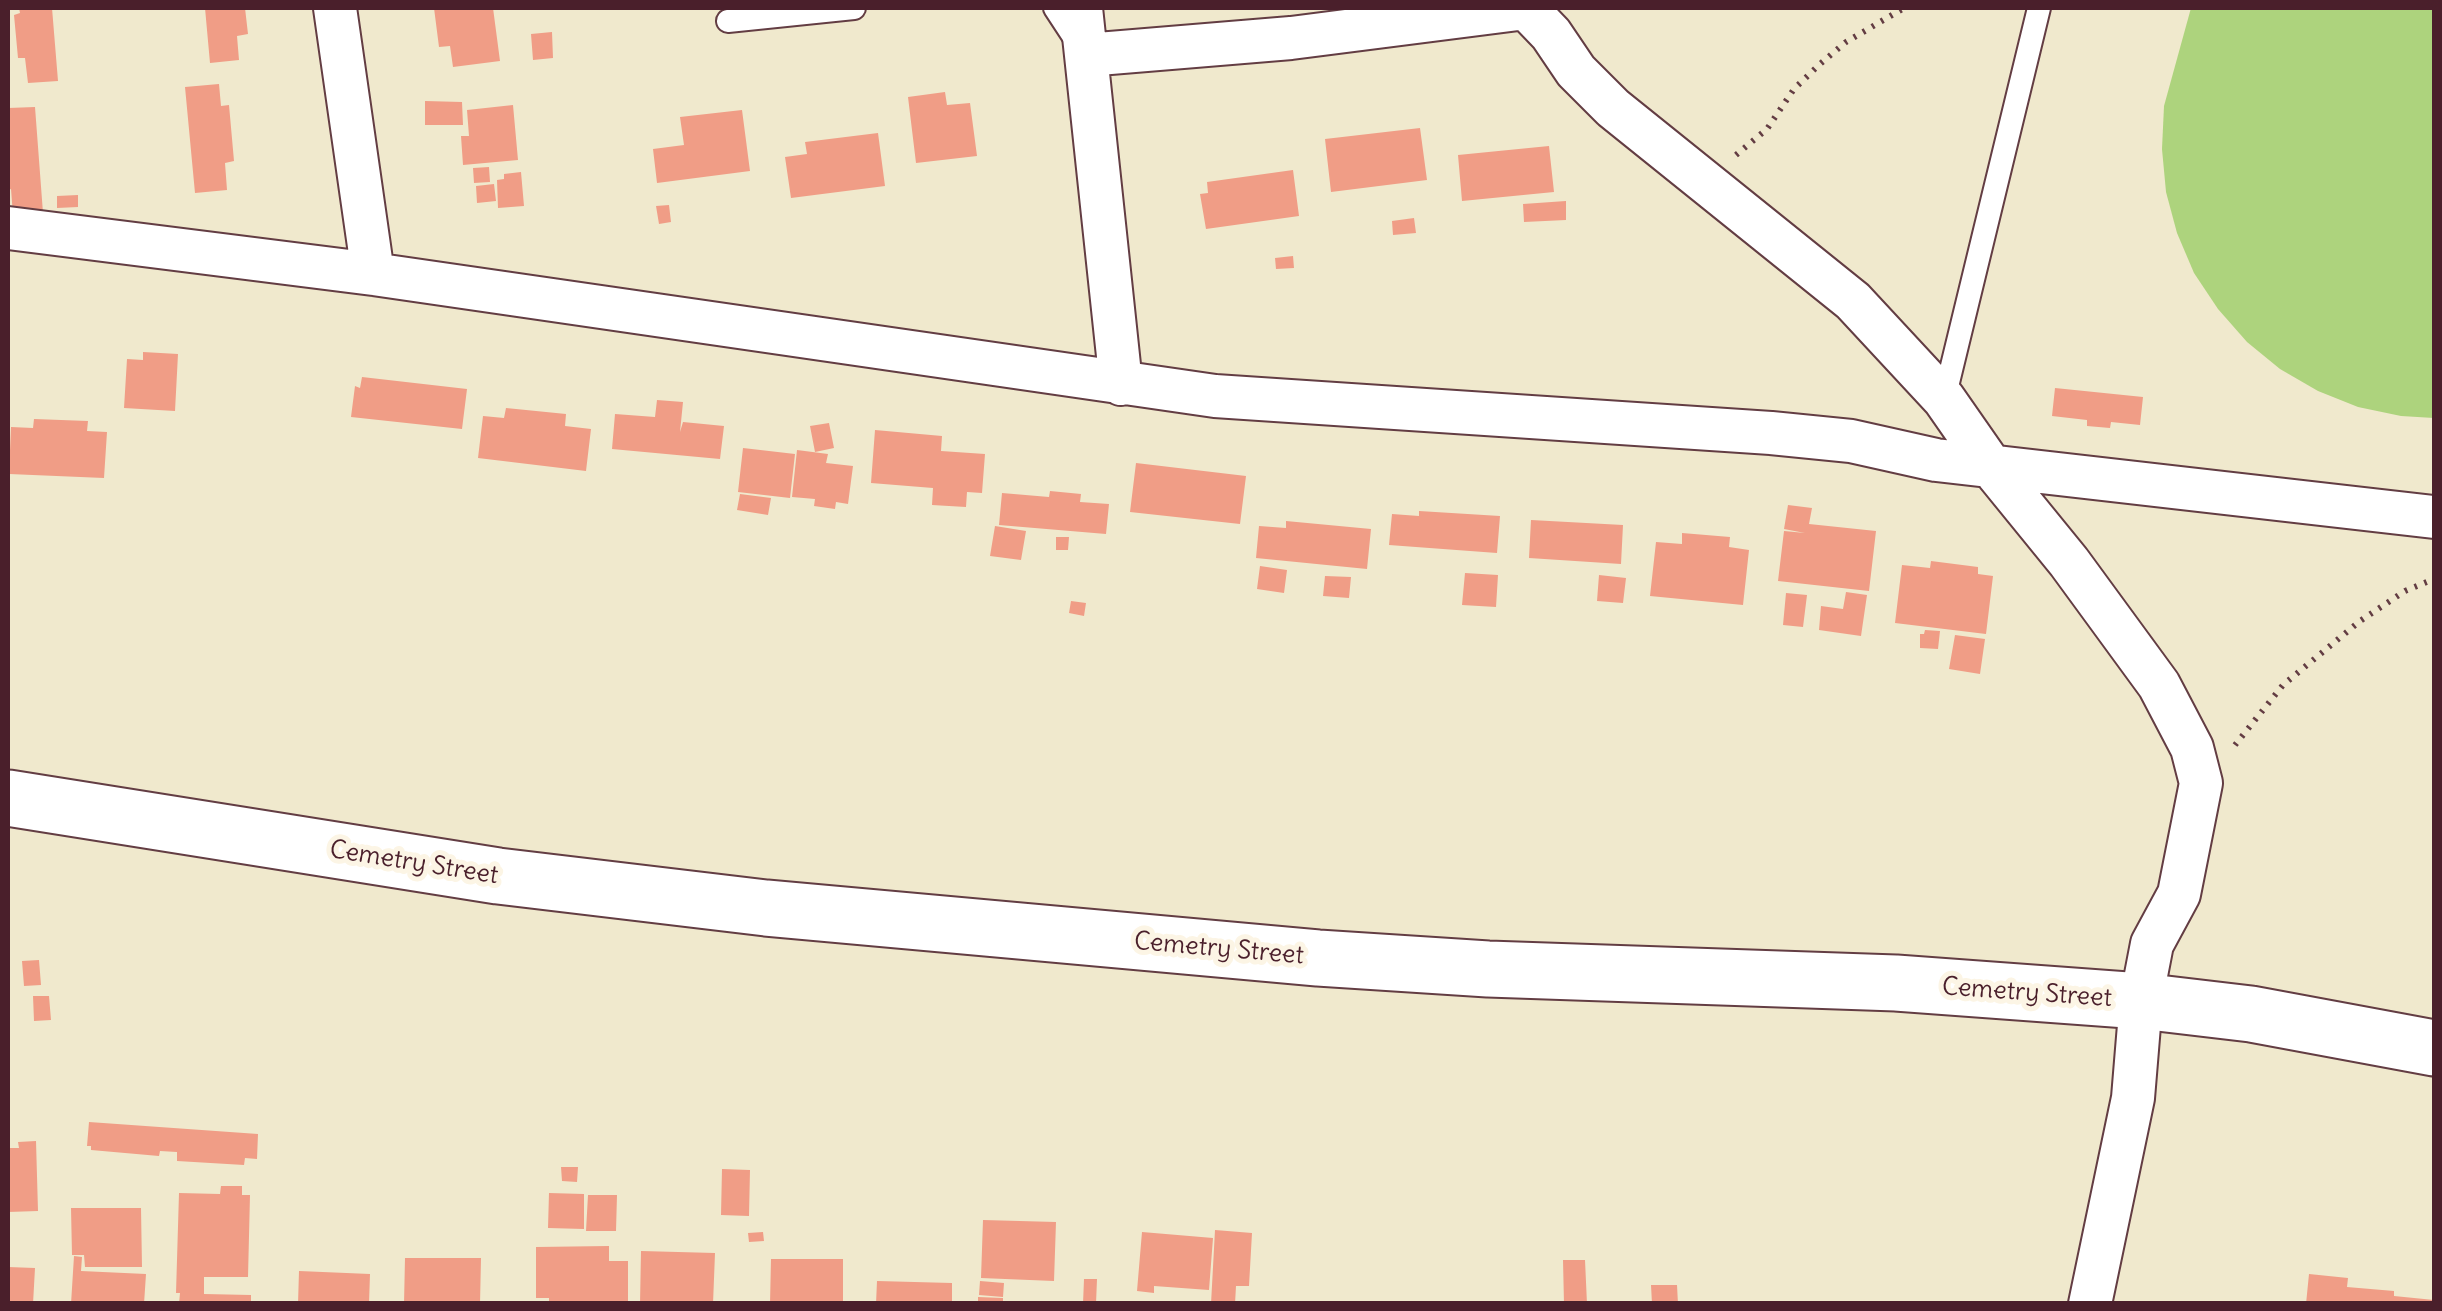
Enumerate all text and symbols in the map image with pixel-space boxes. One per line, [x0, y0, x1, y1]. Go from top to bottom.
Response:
street label: Cemetry Street [328, 835, 500, 891]
street label: Cemetry Street [1133, 927, 1305, 971]
street label: Cemetry Street [1941, 972, 2113, 1014]

